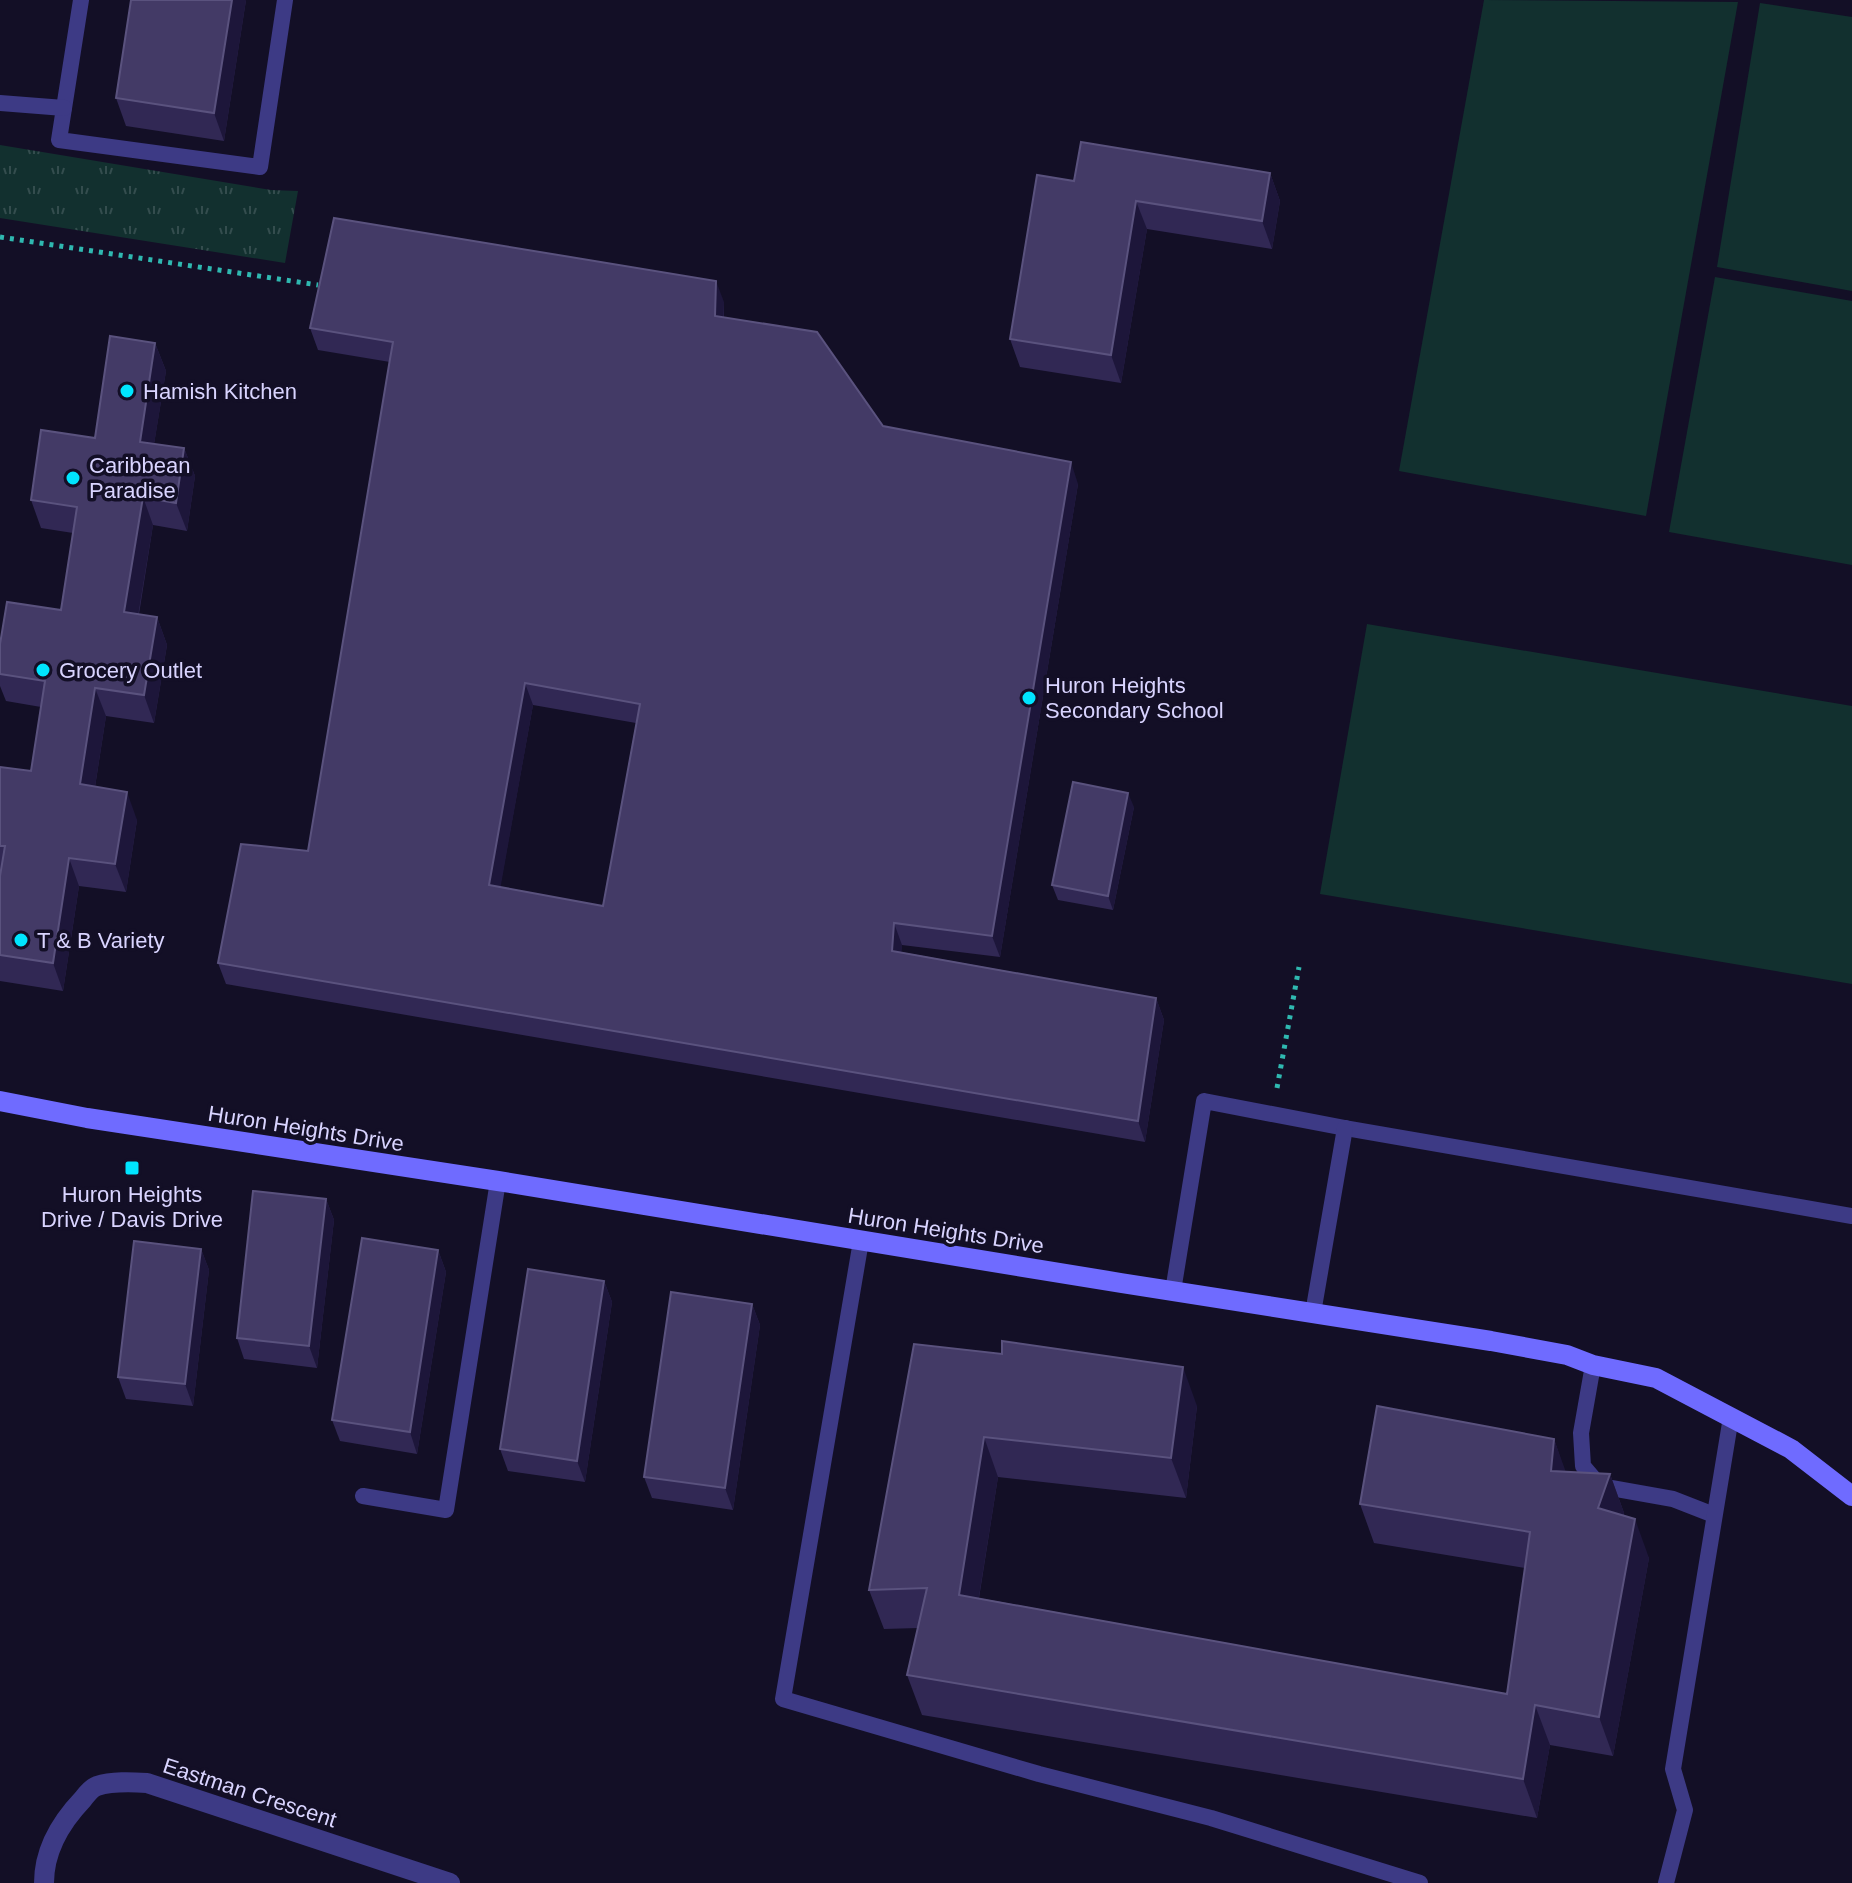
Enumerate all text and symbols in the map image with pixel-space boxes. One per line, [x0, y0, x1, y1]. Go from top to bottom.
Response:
place label: Hamish Kitchen [143, 379, 297, 404]
marker: Hamish Kitchen [118, 382, 136, 400]
place label: Caribbean Paradise [89, 453, 191, 503]
marker: Caribbean Paradise [64, 469, 82, 487]
place label: Grocery Outlet [59, 658, 202, 683]
marker: Grocery Outlet [34, 661, 52, 679]
place label: Huron Heights Secondary School [1045, 673, 1224, 723]
marker: Huron Heights Secondary School [1020, 689, 1038, 707]
place label: T & B Variety [37, 928, 165, 953]
marker: T & B Variety [12, 931, 30, 949]
street label: Huron Heights Drive [206, 1101, 406, 1156]
marker: Huron Heights Drive / Davis Drive [123, 1159, 141, 1177]
place label: Huron Heights Drive / Davis Drive [41, 1182, 223, 1232]
street label: Huron Heights Drive [846, 1203, 1046, 1258]
street label: Eastman Crescent [160, 1753, 340, 1832]

